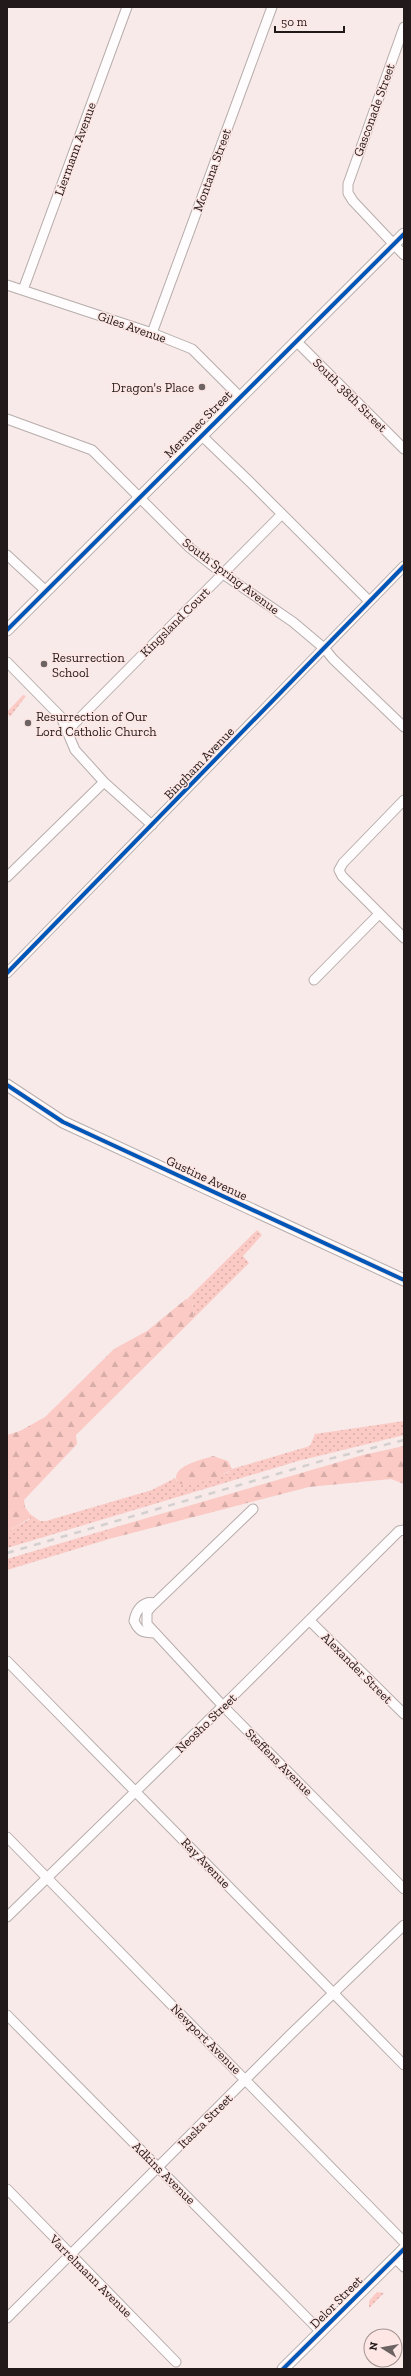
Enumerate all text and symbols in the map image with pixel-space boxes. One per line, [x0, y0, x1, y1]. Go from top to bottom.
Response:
scale bar [275, 8, 344, 34]
text: 50 m [281, 15, 308, 29]
street label: Gasconade Street [350, 61, 398, 159]
street label: Liermann Avenue [51, 100, 99, 198]
street label: Montana Street [190, 126, 234, 214]
street label: Giles Avenue [96, 308, 168, 346]
street label: South 38th Street [310, 355, 390, 435]
place label: Dragon's Place [112, 380, 194, 395]
marker: Dragon's Place [197, 382, 207, 392]
street label: Meramec Street [161, 387, 235, 461]
street label: South Spring Avenue [180, 535, 282, 617]
street label: Kingsland Court [137, 584, 213, 660]
place label: Resurrection School [52, 650, 125, 680]
marker: Resurrection School [39, 659, 49, 669]
place label: Resurrection of Our Lord Catholic Church [36, 709, 157, 739]
marker: Resurrection of Our Lord Catholic Church [23, 718, 33, 728]
street label: Bingham Avenue [161, 724, 237, 802]
street label: Gustine Avenue [164, 1153, 250, 1203]
street label: Alexander Street [318, 1629, 396, 1707]
street label: Neosho Street [172, 1690, 240, 1756]
street label: Steffens Avenue [242, 1725, 316, 1799]
street label: Ray Avenue [178, 1835, 234, 1891]
street label: Newport Avenue [168, 2001, 244, 2077]
street label: Itaska Street [175, 2090, 236, 2151]
street label: Adkins Avenue [129, 2138, 199, 2208]
street label: Varrelmann Avenue [46, 2231, 135, 2320]
street label: Delor Street [307, 2273, 365, 2331]
north arrow [363, 2328, 403, 2368]
text: N [366, 2340, 381, 2352]

